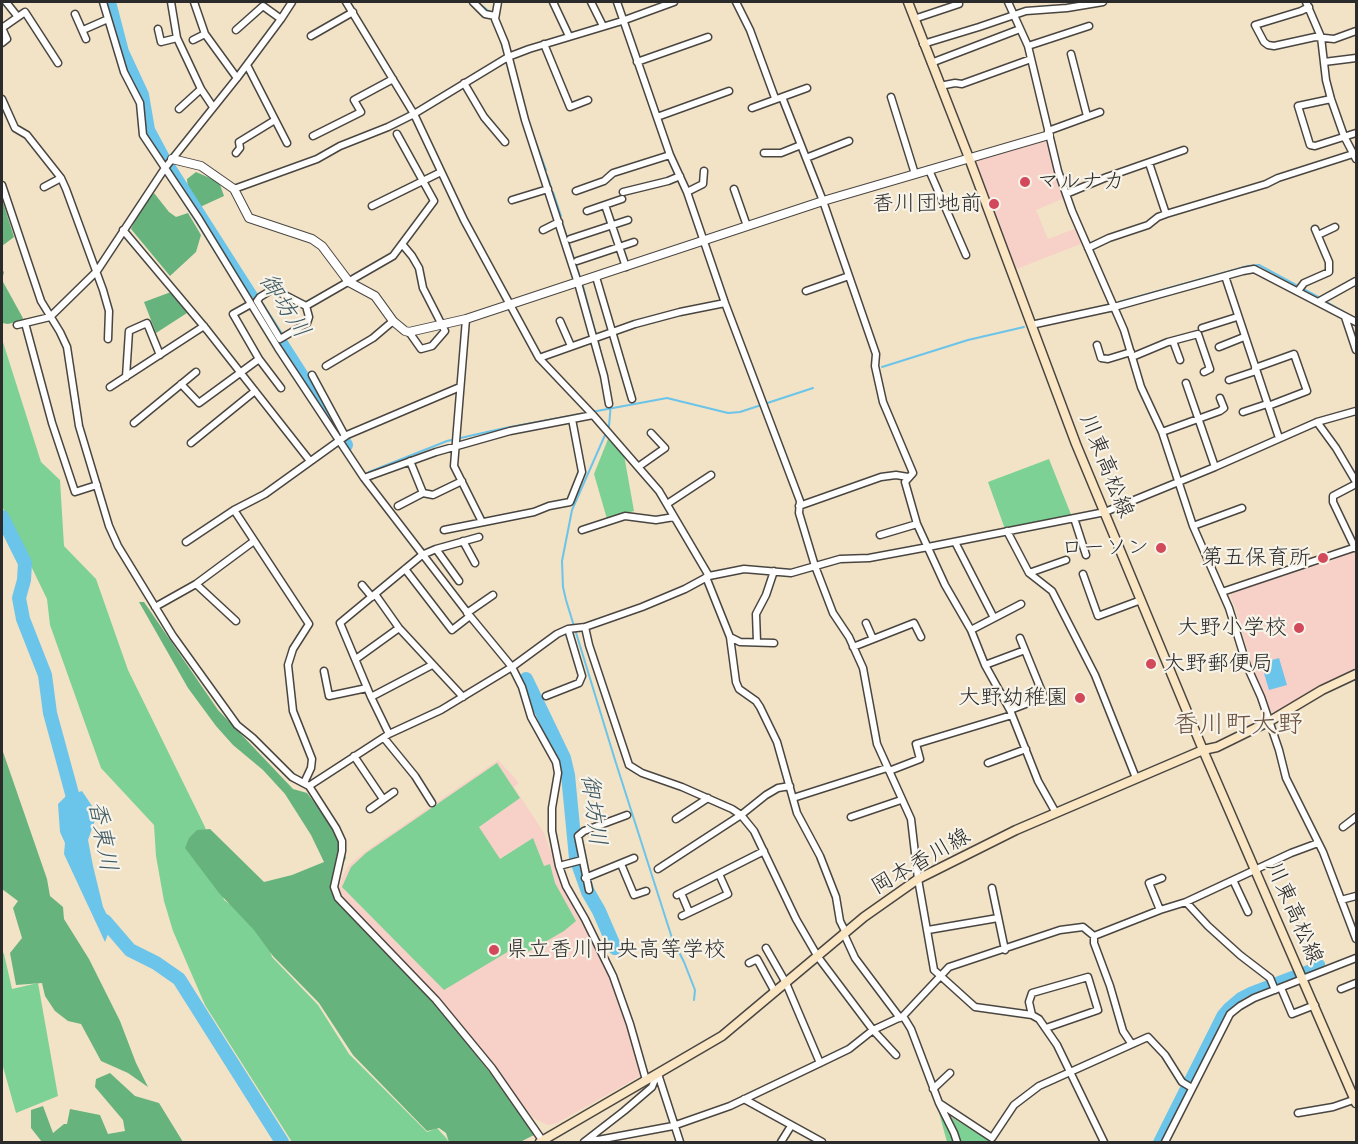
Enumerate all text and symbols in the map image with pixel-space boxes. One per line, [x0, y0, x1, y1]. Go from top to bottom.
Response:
place label: マルナカ [1037, 169, 1125, 195]
marker: マルナカ [1018, 175, 1032, 189]
place label: 香川団地前 [872, 191, 982, 217]
marker: 香川団地前 [987, 197, 1001, 211]
water label: 御坊川 [252, 268, 316, 344]
street label: 川東高松線 [1073, 410, 1139, 522]
place label: ローソン [1061, 535, 1149, 561]
marker: ローソン [1154, 541, 1168, 555]
place label: 第五保育所 [1201, 545, 1311, 571]
marker: 第五保育所 [1316, 551, 1330, 565]
place label: 大野小学校 [1177, 615, 1287, 641]
marker: 大野小学校 [1292, 621, 1306, 635]
place label: 大野郵便局 [1163, 651, 1273, 677]
marker: 大野郵便局 [1144, 657, 1158, 671]
place label: 大野幼稚園 [958, 685, 1068, 711]
marker: 大野幼稚園 [1073, 691, 1087, 705]
district label: 香川町大野 [1173, 709, 1303, 741]
water label: 御坊川 [574, 773, 612, 847]
water label: 香東川 [82, 798, 122, 874]
street label: 岡本香川線 [867, 823, 975, 901]
street label: 川東高松線 [1260, 857, 1328, 969]
place label: 県立香川中央高等学校 [506, 937, 726, 963]
marker: 県立香川中央高等学校 [487, 943, 501, 957]

